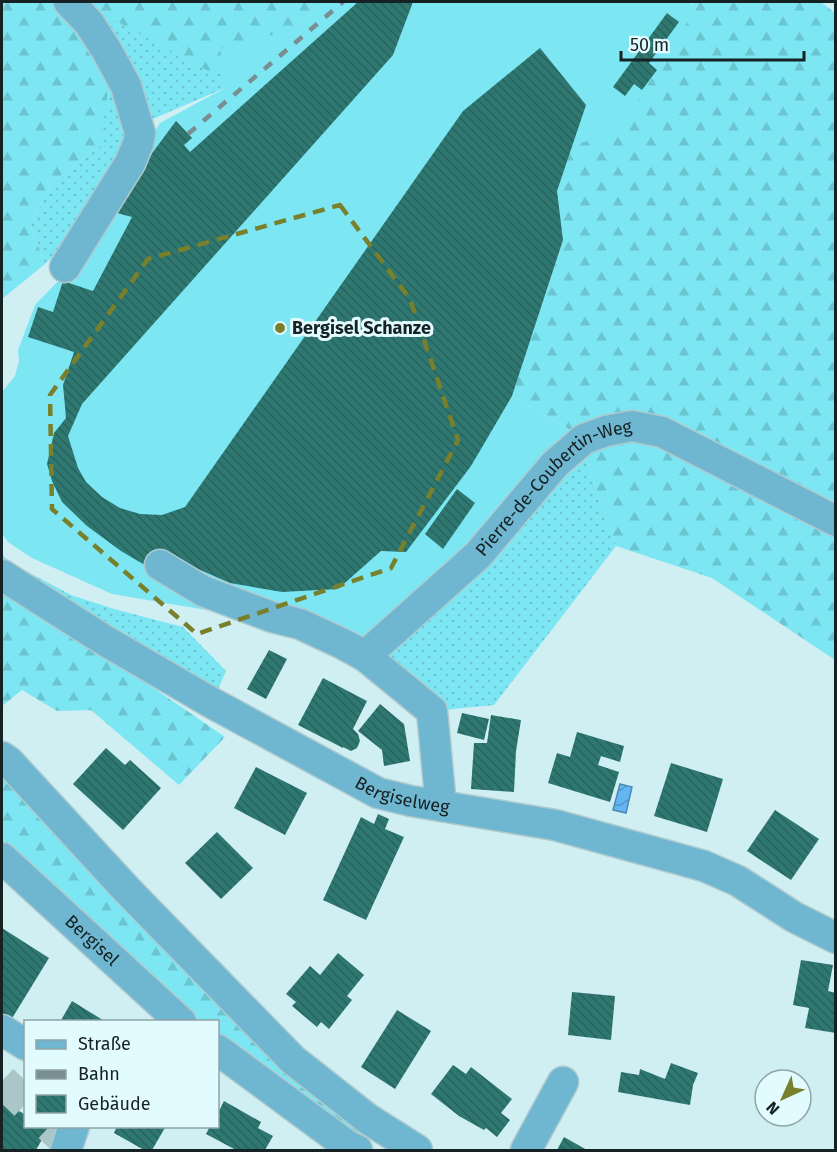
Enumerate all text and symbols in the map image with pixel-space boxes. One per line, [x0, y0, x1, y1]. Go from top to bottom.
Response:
scale bar [621, 24, 804, 62]
text: 50 m [630, 34, 669, 56]
place label: Bergisel Schanze [292, 317, 431, 339]
marker: Bergisel Schanze [273, 321, 287, 335]
street label: Pierre-de-Coubertin-Weg [471, 415, 634, 561]
street label: Bergiselweg [351, 772, 452, 818]
street label: Bergisel [60, 910, 123, 971]
legend [24, 1020, 219, 1128]
text: Straße [78, 1033, 131, 1055]
text: Bahn [78, 1063, 120, 1085]
north arrow [753, 1068, 813, 1128]
text: Gebäude [78, 1093, 151, 1115]
text: N [762, 1098, 783, 1119]

